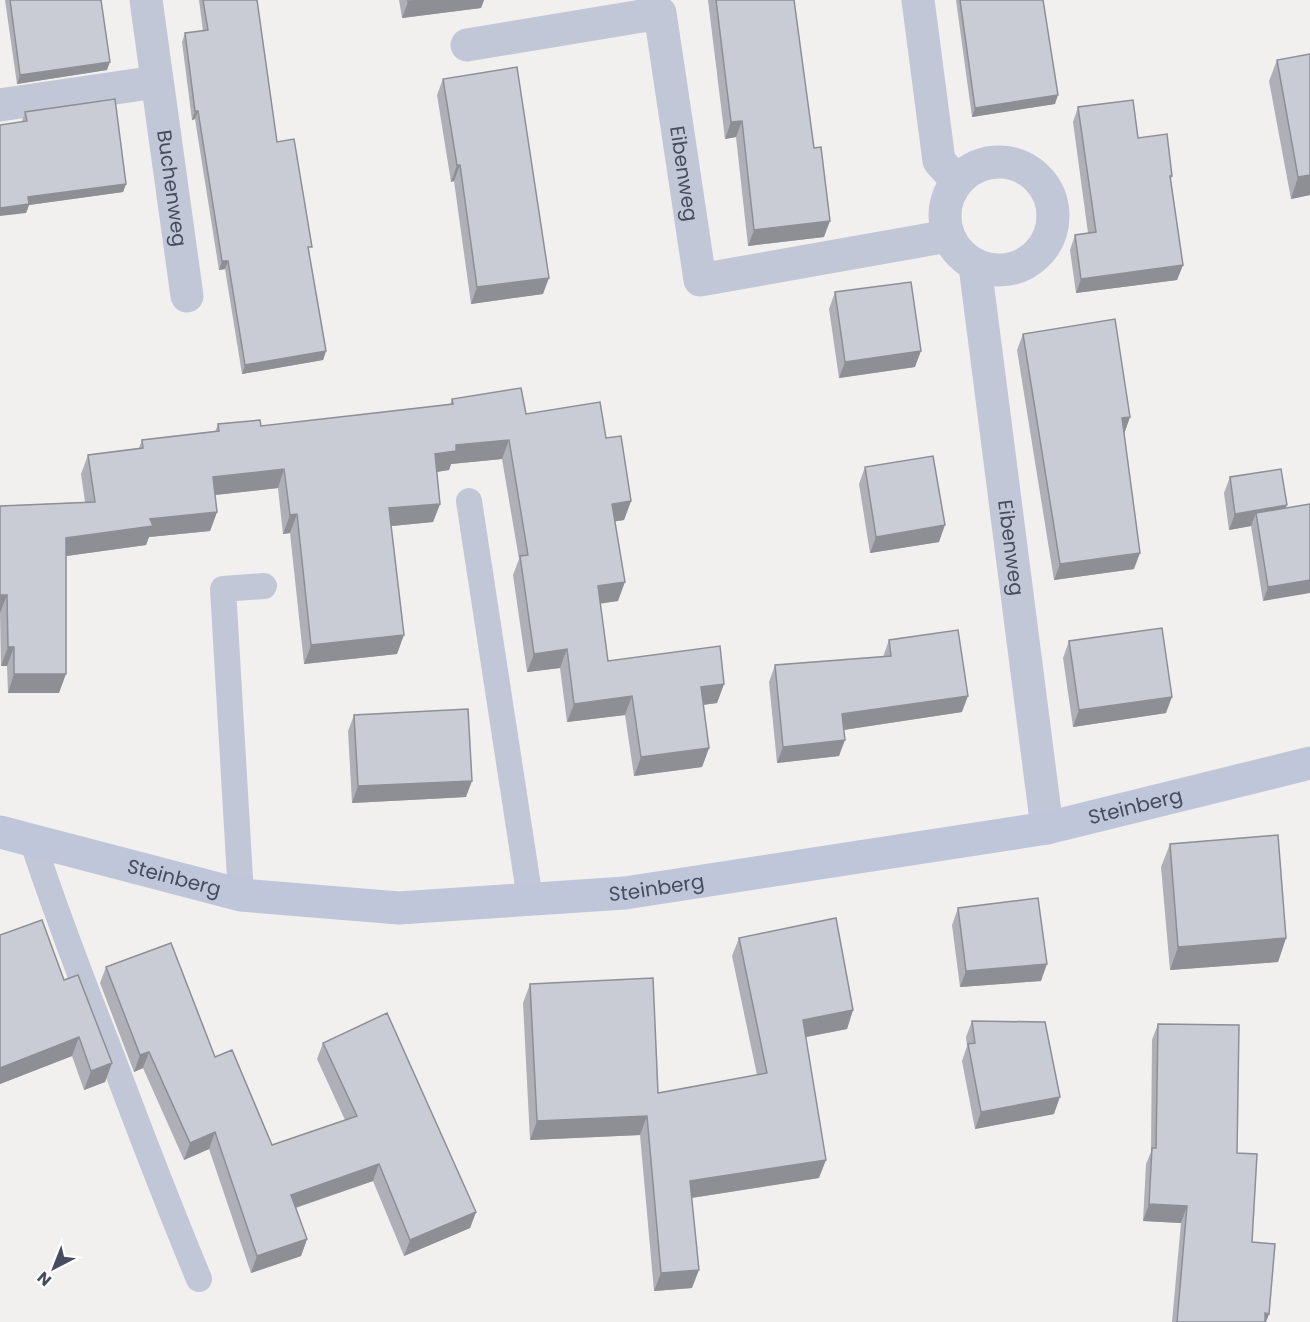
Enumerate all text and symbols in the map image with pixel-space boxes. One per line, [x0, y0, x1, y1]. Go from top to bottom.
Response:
street label: Eibenweg [663, 124, 705, 223]
street label: Buchenweg [150, 128, 194, 248]
street label: Eibenweg [991, 498, 1031, 597]
street label: Steinberg [1085, 781, 1185, 831]
street label: Steinberg [124, 852, 224, 903]
street label: Steinberg [608, 867, 706, 908]
north arrow [24, 1238, 84, 1298]
text: N [32, 1266, 56, 1291]

